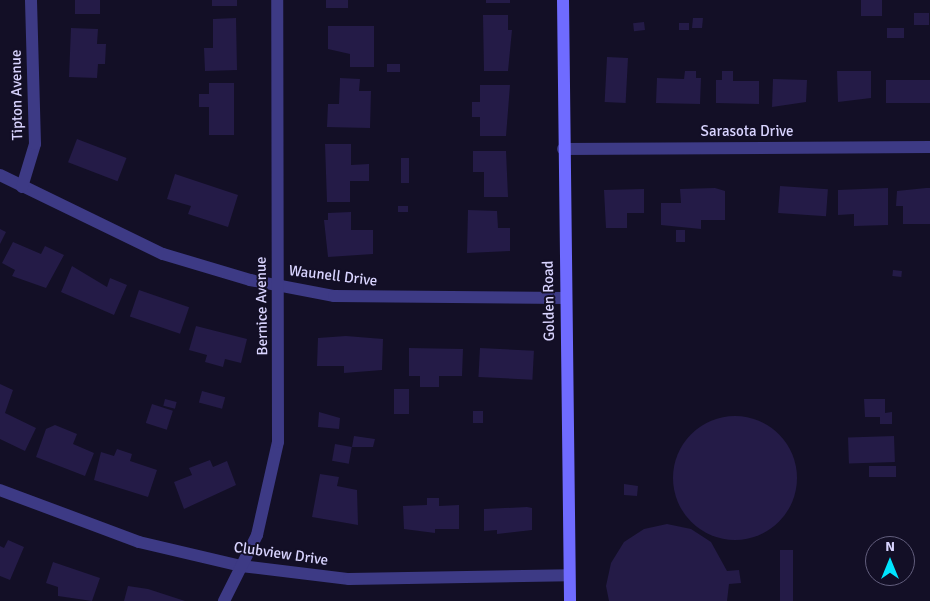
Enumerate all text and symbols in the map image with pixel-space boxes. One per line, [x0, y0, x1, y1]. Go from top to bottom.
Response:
street label: Tipton Avenue [7, 49, 27, 141]
street label: Sarasota Drive [701, 123, 793, 141]
street label: Bernice Avenue [252, 256, 272, 356]
street label: Golden Road [539, 260, 559, 342]
street label: Waunell Drive [288, 262, 378, 290]
north arrow [865, 536, 915, 586]
street label: Clubview Drive [233, 538, 329, 570]
text: N [885, 538, 895, 555]

